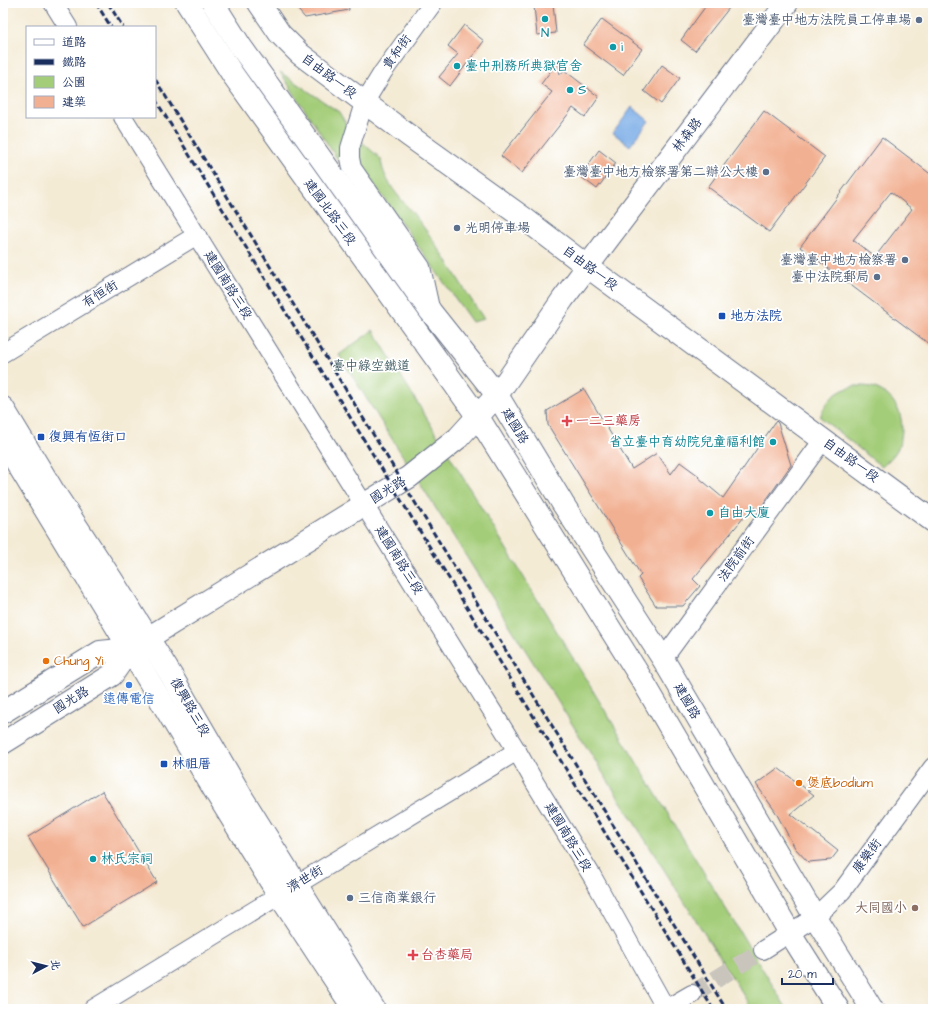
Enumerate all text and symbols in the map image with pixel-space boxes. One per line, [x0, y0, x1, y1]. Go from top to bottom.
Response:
place label: 臺灣臺中地方法院員工停車場 [742, 11, 911, 29]
marker: N [540, 14, 550, 24]
marker: 臺灣臺中地方法院員工停車場 [914, 15, 924, 25]
place label: N [541, 24, 549, 42]
legend [26, 26, 156, 118]
street label: 貴和街 [378, 31, 416, 73]
text: 道路 [62, 34, 86, 51]
place label: i [621, 38, 623, 56]
marker: i [608, 42, 618, 52]
street label: 自由路一段 [298, 49, 360, 103]
text: 鐵路 [62, 54, 86, 71]
place label: 臺中刑務所典獄官舍 [465, 57, 582, 75]
marker: 臺中刑務所典獄官舍 [452, 61, 462, 71]
text: 公園 [62, 74, 86, 91]
place label: S [578, 81, 586, 99]
marker: S [565, 85, 575, 95]
text: 建築 [62, 94, 86, 111]
street label: 林森路 [668, 114, 706, 156]
place label: 臺灣臺中地方檢察署第二辦公大樓 [563, 163, 758, 181]
marker: 臺灣臺中地方檢察署第二辦公大樓 [761, 167, 771, 177]
street label: 建國北路三段 [300, 175, 360, 249]
place label: 光明停車場 [465, 219, 530, 237]
marker: 光明停車場 [452, 223, 462, 233]
street label: 自由路一段 [559, 241, 621, 295]
street label: 建國南路三段 [200, 247, 256, 323]
place label: 臺灣臺中地方檢察署 [780, 251, 897, 269]
marker: 臺灣臺中地方檢察署 [900, 255, 910, 265]
place label: 臺中法院郵局 [791, 268, 869, 286]
marker: 臺中法院郵局 [872, 272, 882, 282]
street label: 有恒街 [79, 276, 121, 312]
place label: 地方法院 [730, 307, 782, 325]
marker: 地方法院 [717, 311, 727, 321]
park label: 臺中綠空鐵道 [332, 357, 410, 375]
street label: 建國路 [497, 405, 533, 447]
place label: 一二三藥房 [576, 412, 641, 430]
marker: 一二三藥房 [561, 415, 573, 427]
place label: 復興有恆街口 [49, 428, 127, 446]
marker: 復興有恆街口 [36, 432, 46, 442]
place label: 省立臺中育幼院兒童福利館 [609, 433, 765, 451]
street label: 自由路一段 [819, 434, 883, 486]
marker: 省立臺中育幼院兒童福利館 [768, 437, 778, 447]
street label: 國光路 [367, 472, 409, 508]
place label: 自由大廈 [718, 504, 770, 522]
marker: 自由大廈 [705, 508, 715, 518]
street label: 建國南路三段 [371, 522, 427, 598]
street label: 法院前街 [713, 533, 759, 585]
place label: Chung Yi [54, 652, 104, 671]
marker: Chung Yi [41, 656, 51, 666]
street label: 復興路三段 [166, 674, 214, 740]
marker: 遠傳電信 [124, 680, 134, 690]
street label: 建國路 [669, 680, 705, 722]
street label: 國光路 [50, 682, 92, 718]
place label: 遠傳電信 [103, 690, 155, 708]
place label: 林祖厝 [172, 755, 211, 773]
marker: 林祖厝 [159, 759, 169, 769]
place label: 煲底bodium [807, 774, 874, 792]
marker: 煲底bodium [794, 778, 804, 788]
street label: 建國南路三段 [540, 799, 596, 875]
street label: 康樂街 [848, 835, 886, 877]
place label: 林氏宗祠 [101, 850, 153, 868]
marker: 林氏宗祠 [88, 854, 98, 864]
street label: 濟世街 [284, 861, 326, 897]
place label: 三信商業銀行 [358, 889, 436, 907]
marker: 三信商業銀行 [345, 893, 355, 903]
place label: 大同國小 [855, 899, 907, 917]
marker: 大同國小 [910, 903, 920, 913]
north arrow [26, 946, 66, 986]
place label: 台杏藥局 [421, 946, 473, 964]
marker: 台杏藥局 [408, 950, 418, 960]
text: 北 [47, 958, 64, 971]
scale bar [782, 960, 833, 986]
text: 20 m [788, 966, 817, 983]

